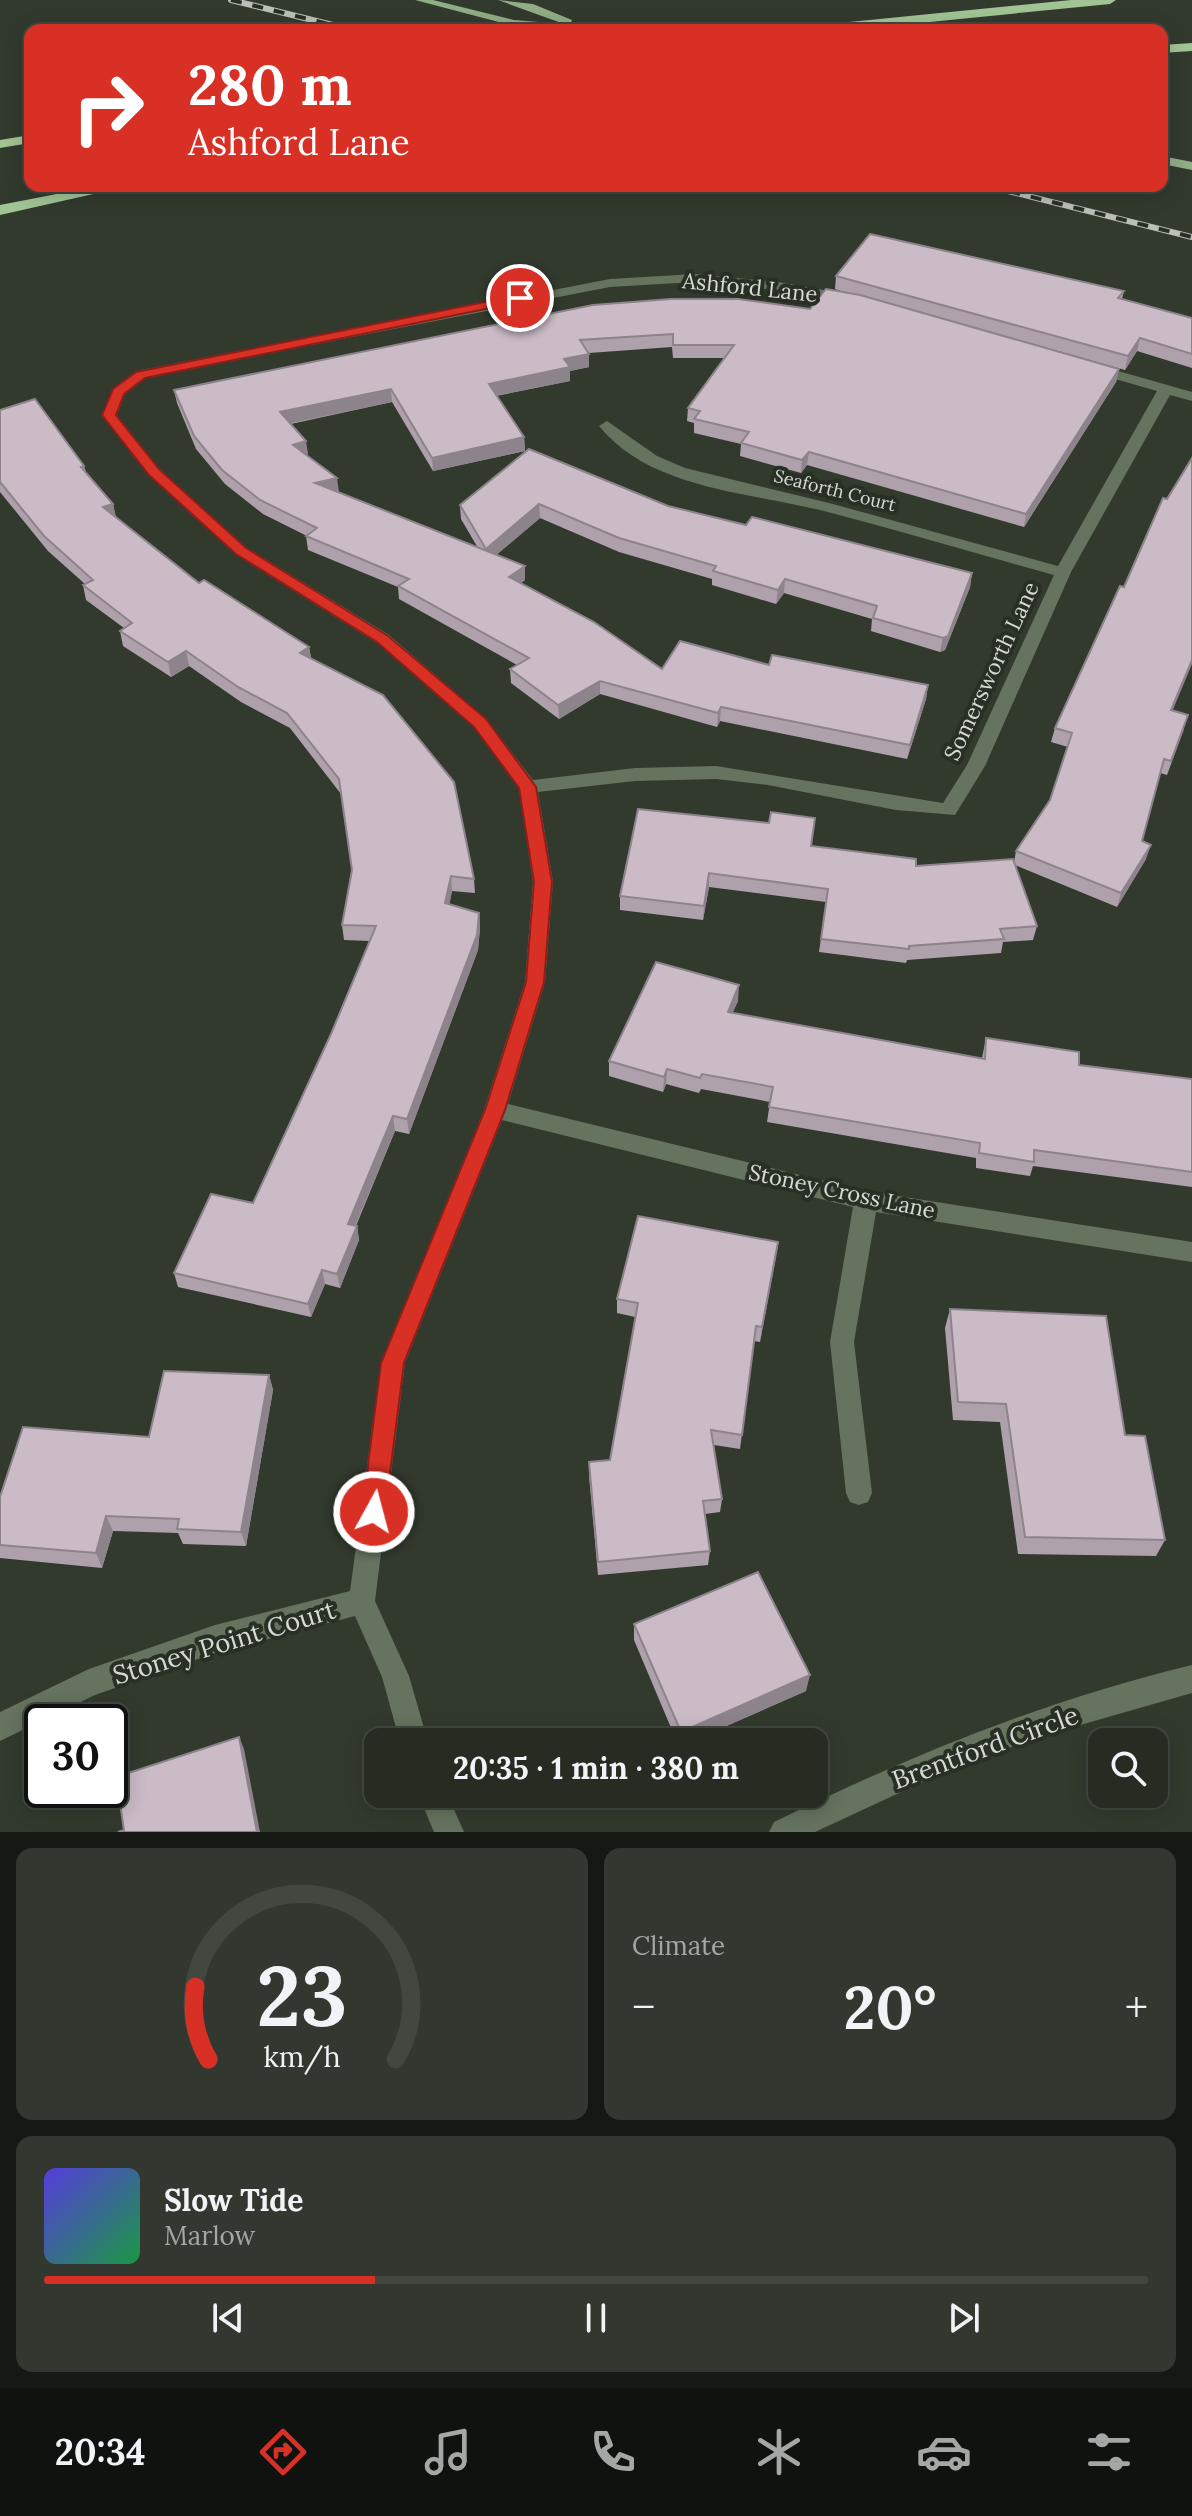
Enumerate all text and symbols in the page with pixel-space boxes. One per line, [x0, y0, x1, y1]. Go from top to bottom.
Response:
text: 280 m [188, 49, 352, 120]
icon: right [56, 56, 160, 160]
text: Ashford Lane [188, 119, 410, 165]
pin [486, 264, 554, 332]
street label: Ashford Lane [680, 266, 819, 308]
icon: arrive [498, 276, 542, 320]
street label: Seaforth Court [772, 464, 898, 516]
street label: Somersworth Lane [937, 577, 1045, 765]
street label: Stoney Cross Lane [746, 1158, 938, 1224]
position arrow [332, 1470, 416, 1554]
street label: Stoney Point Court [109, 1592, 339, 1692]
street label: Brentford Circle [887, 1698, 1083, 1796]
speed limit sign: 30 [24, 1704, 128, 1808]
map controls [1088, 1728, 1168, 1808]
button: search [1088, 1728, 1168, 1808]
text: 20:35 · 1 min · 380 m [453, 1749, 739, 1787]
text: Climate [632, 1929, 725, 1962]
text: 23 [257, 1942, 347, 2049]
text: 20° [843, 1969, 937, 2045]
text: − [632, 1979, 655, 2035]
text: + [1125, 1979, 1148, 2035]
text: km/h [263, 2038, 341, 2075]
text: Slow Tide [164, 2181, 303, 2219]
text: Marlow [164, 2219, 255, 2252]
icon: previous [206, 2296, 250, 2340]
icon: pause [574, 2296, 618, 2340]
icon: next [942, 2296, 986, 2340]
icon: directions [255, 2424, 311, 2480]
icon: music [420, 2424, 476, 2480]
icon: phone [585, 2424, 641, 2480]
icon: climate [751, 2424, 807, 2480]
icon: car [916, 2424, 972, 2480]
icon: filters [1081, 2424, 1137, 2480]
text: 20:34 [55, 2429, 146, 2475]

